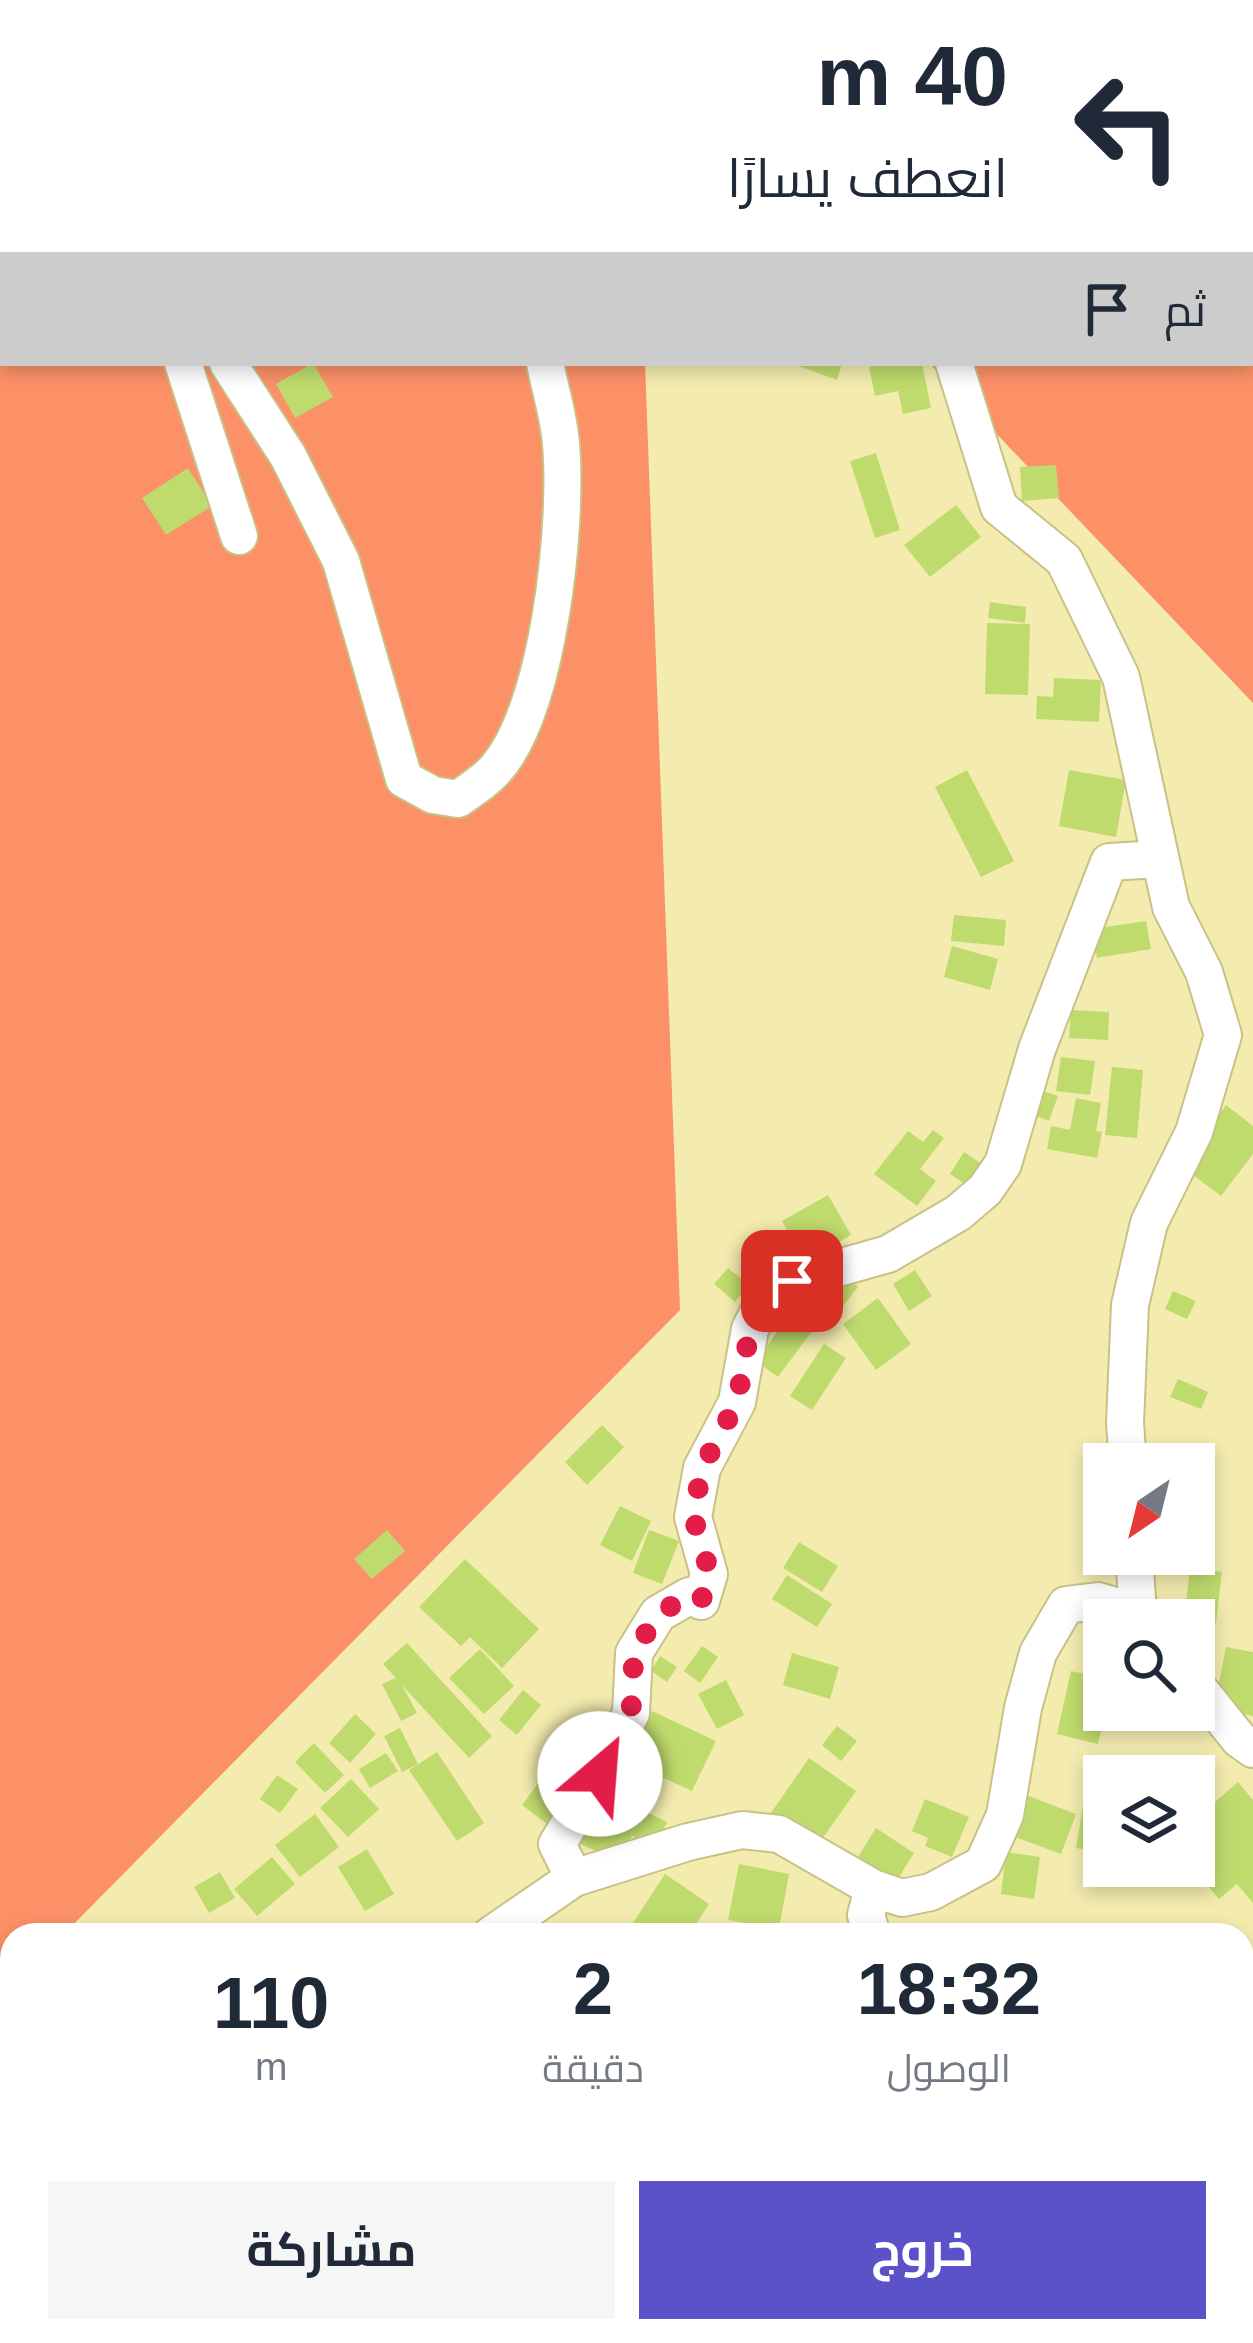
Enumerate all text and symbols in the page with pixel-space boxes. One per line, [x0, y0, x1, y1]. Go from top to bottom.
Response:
text: 40 m [817, 29, 1008, 123]
icon: left [1050, 48, 1206, 204]
text: انعطف يسارًا [727, 148, 1008, 208]
icon: arrive [1074, 276, 1140, 342]
text: ثم [1164, 285, 1206, 336]
pin [741, 1230, 843, 1332]
icon: arrive [759, 1248, 825, 1314]
north arrow [1083, 1443, 1215, 1575]
map controls [1083, 1443, 1215, 1887]
button: search [1083, 1599, 1215, 1731]
position arrow [537, 1711, 663, 1837]
button: layers [1083, 1755, 1215, 1887]
text: 2 [573, 1949, 613, 2029]
text: 18:32 [857, 1949, 1041, 2029]
text: 110 [213, 1963, 329, 2043]
text: m [255, 2045, 287, 2088]
text: دقيقة [542, 2047, 644, 2090]
text: الوصول [887, 2047, 1011, 2090]
button: مشاركة [48, 2181, 615, 2319]
button: خروج [639, 2181, 1206, 2319]

